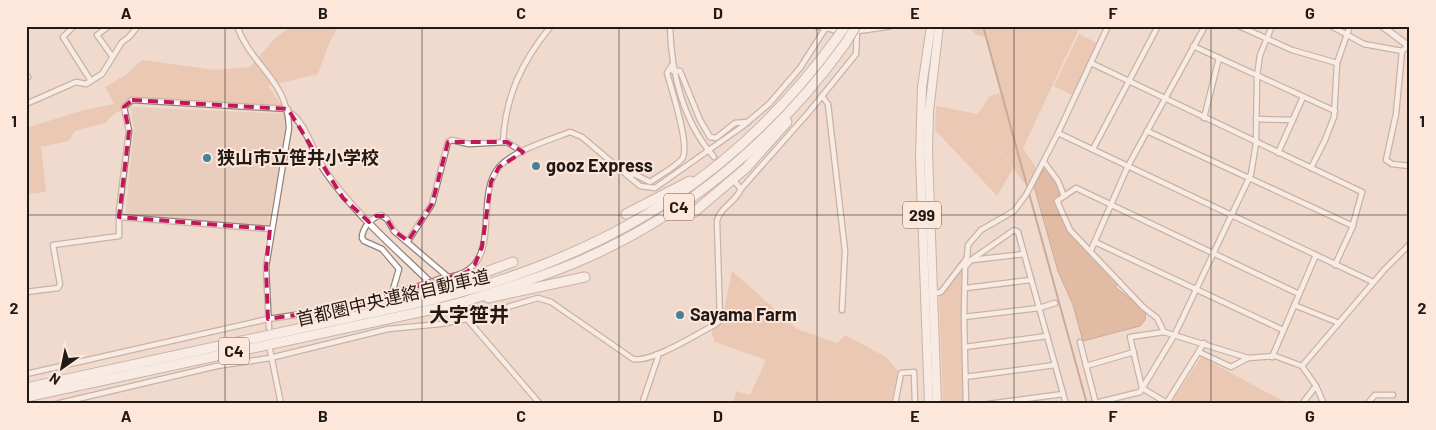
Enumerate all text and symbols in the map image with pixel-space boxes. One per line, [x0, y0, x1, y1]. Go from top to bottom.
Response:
text: A [121, 3, 132, 22]
text: B [318, 3, 328, 22]
text: C [516, 3, 526, 22]
text: D [713, 3, 723, 22]
text: E [910, 3, 920, 22]
text: F [1109, 3, 1118, 22]
text: G [1305, 3, 1315, 22]
text: 1 [11, 111, 17, 130]
text: 1 [1419, 111, 1425, 130]
place label: 狭山市立笹井小学校 [217, 146, 379, 168]
marker: 狭山市立笹井小学校 [201, 152, 213, 164]
place label: gooz Express [546, 154, 653, 176]
marker: gooz Express [530, 160, 542, 172]
road number: C4 [664, 193, 694, 220]
road number: 299 [903, 202, 941, 228]
street label: 首都圏中央連絡自動車道 [294, 264, 492, 330]
text: 2 [10, 298, 19, 317]
text: 2 [1418, 298, 1427, 317]
district label: 大字笹井 [429, 302, 509, 326]
place label: Sayama Farm [690, 303, 797, 325]
marker: Sayama Farm [674, 309, 686, 321]
road number: C4 [219, 338, 249, 364]
north arrow [38, 342, 88, 392]
text: N [46, 370, 63, 389]
text: A [121, 406, 132, 425]
text: B [318, 406, 328, 425]
text: C [516, 406, 526, 425]
text: D [713, 406, 723, 425]
text: E [910, 406, 920, 425]
text: F [1109, 406, 1118, 425]
text: G [1305, 406, 1315, 425]

